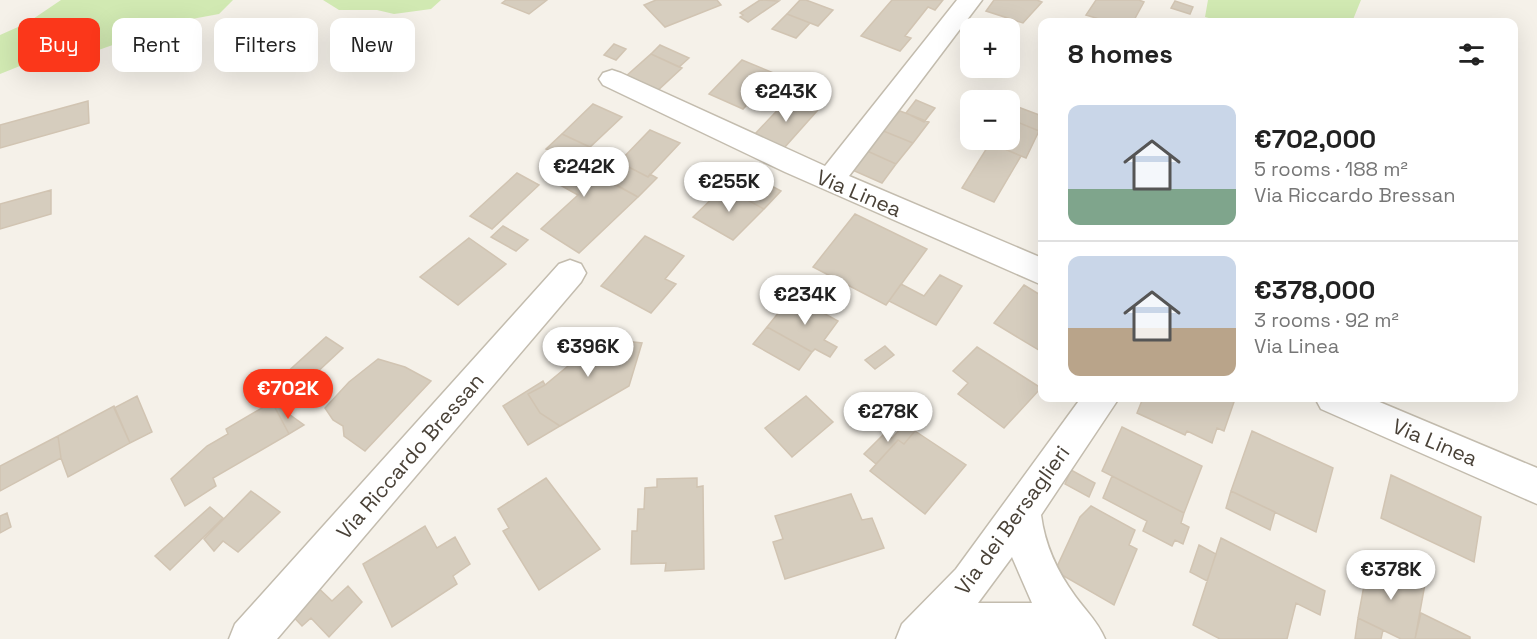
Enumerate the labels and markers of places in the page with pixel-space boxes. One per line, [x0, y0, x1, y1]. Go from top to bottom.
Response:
pin: €243K [744, 72, 828, 123]
pin: €242K [542, 147, 626, 198]
pin: €255K [687, 162, 771, 213]
pin: €234K [763, 275, 847, 326]
pin: €396K [546, 327, 630, 378]
pin: €702K [246, 369, 330, 420]
pin: €278K [846, 392, 930, 443]
pin: €378K [1349, 550, 1433, 601]

